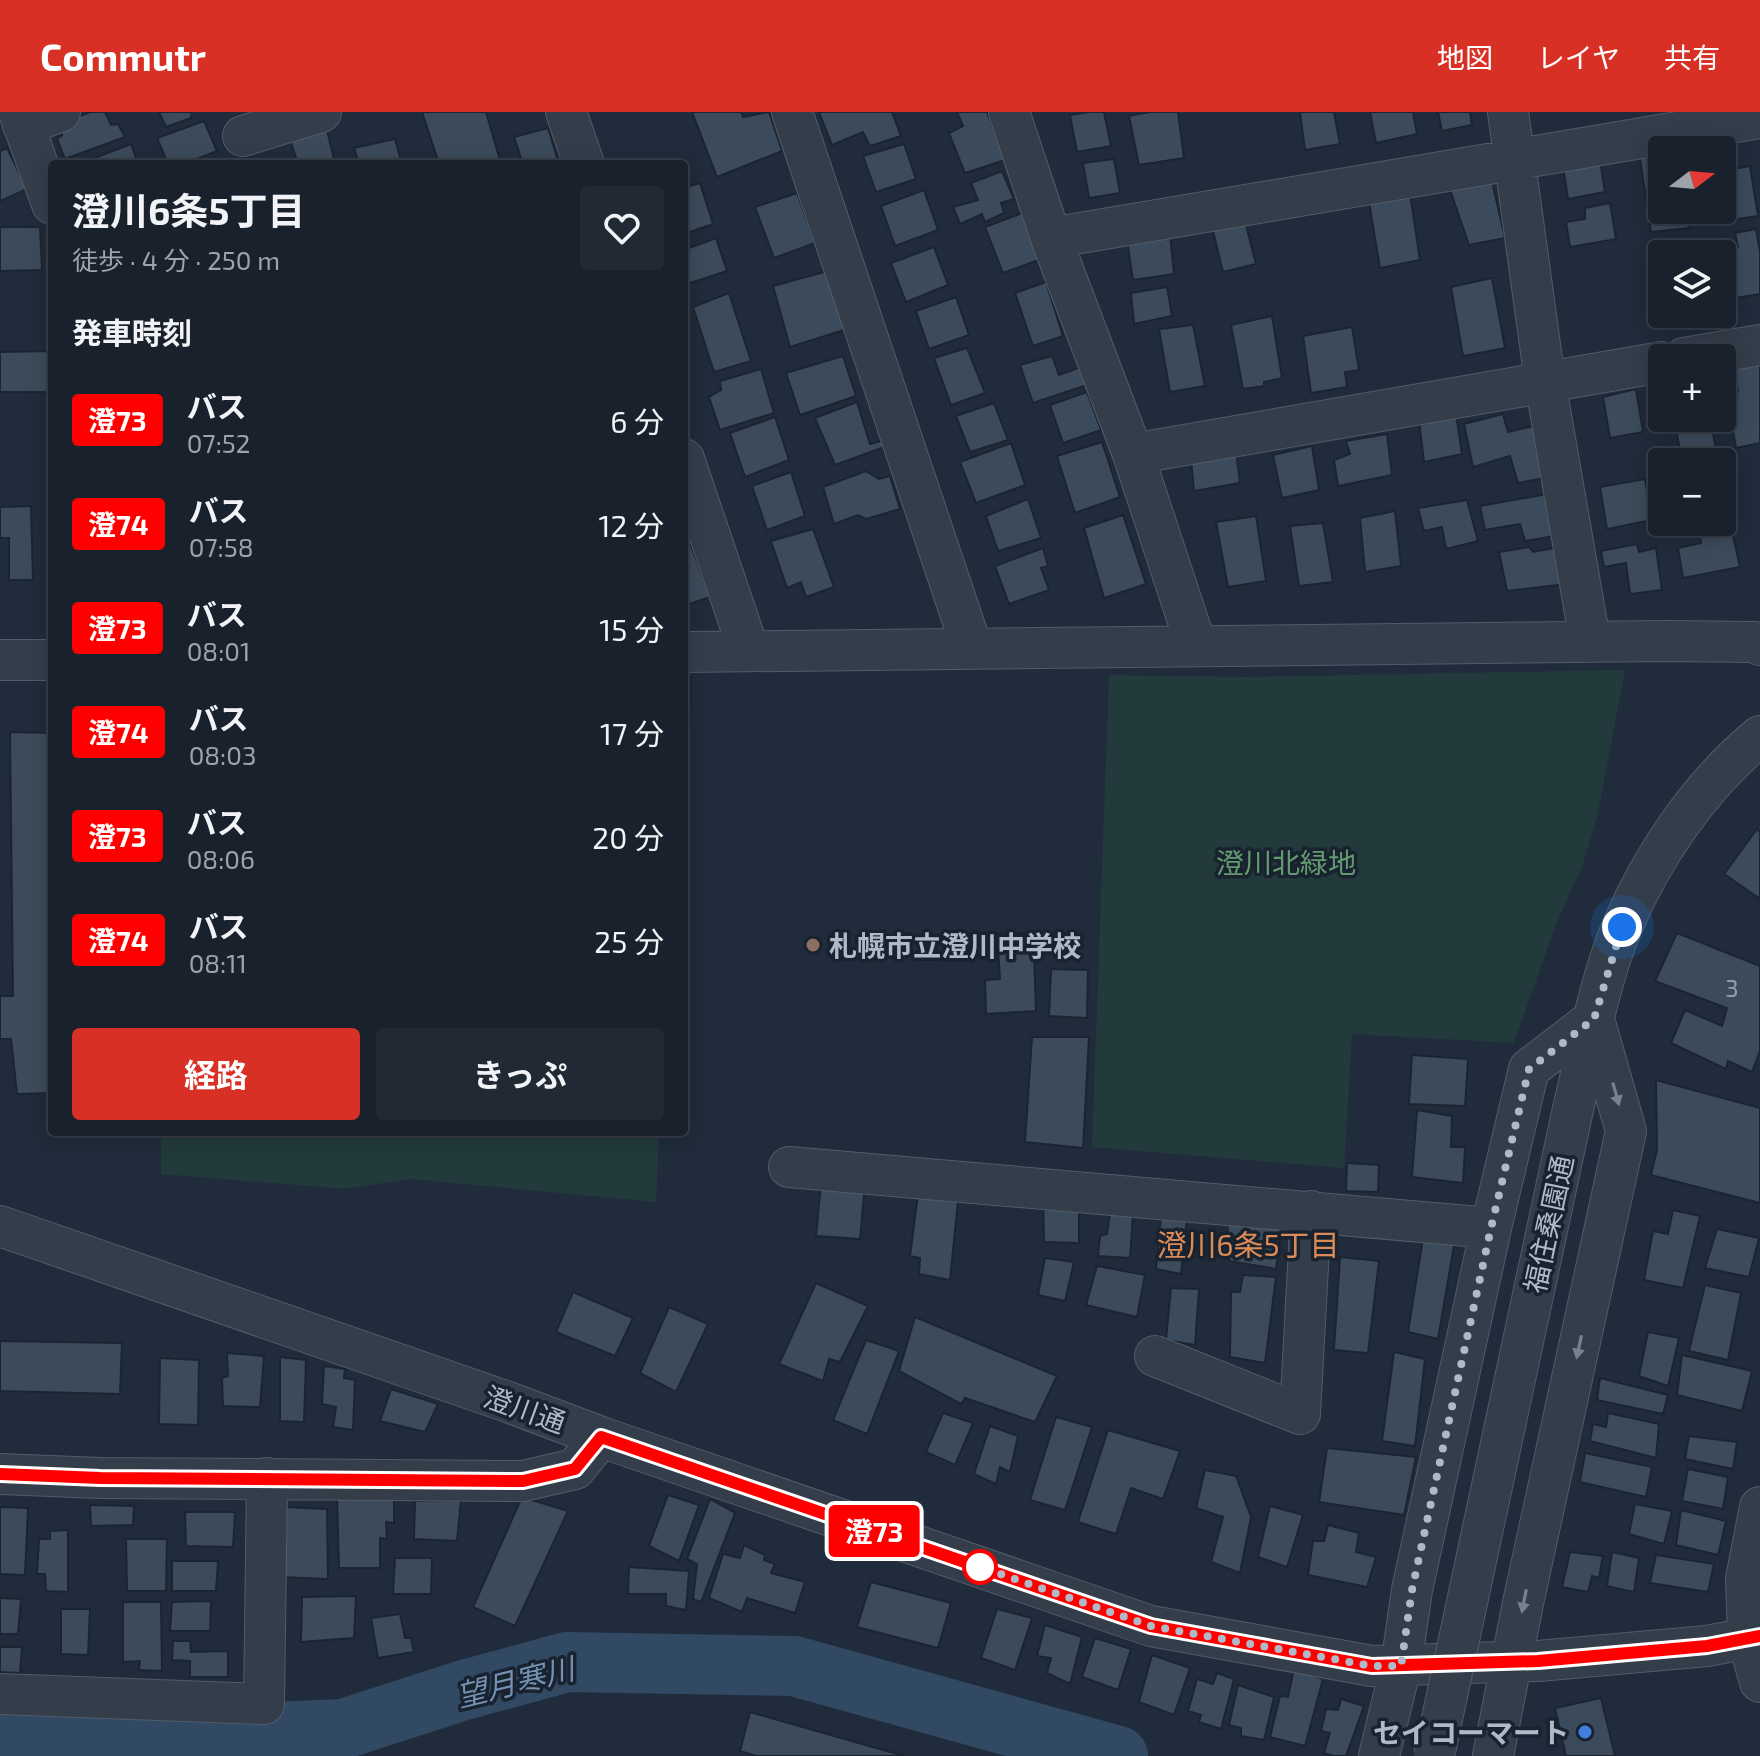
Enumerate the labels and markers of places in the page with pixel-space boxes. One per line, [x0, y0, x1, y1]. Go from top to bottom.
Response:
place label: 札幌市立澄川中学校 [829, 928, 1081, 962]
marker: 札幌市立澄川中学校 [804, 936, 822, 954]
unlabelled marker [963, 1550, 997, 1584]
place label: セイコーマート [1373, 1715, 1569, 1749]
marker: セイコーマート [1576, 1723, 1594, 1741]

